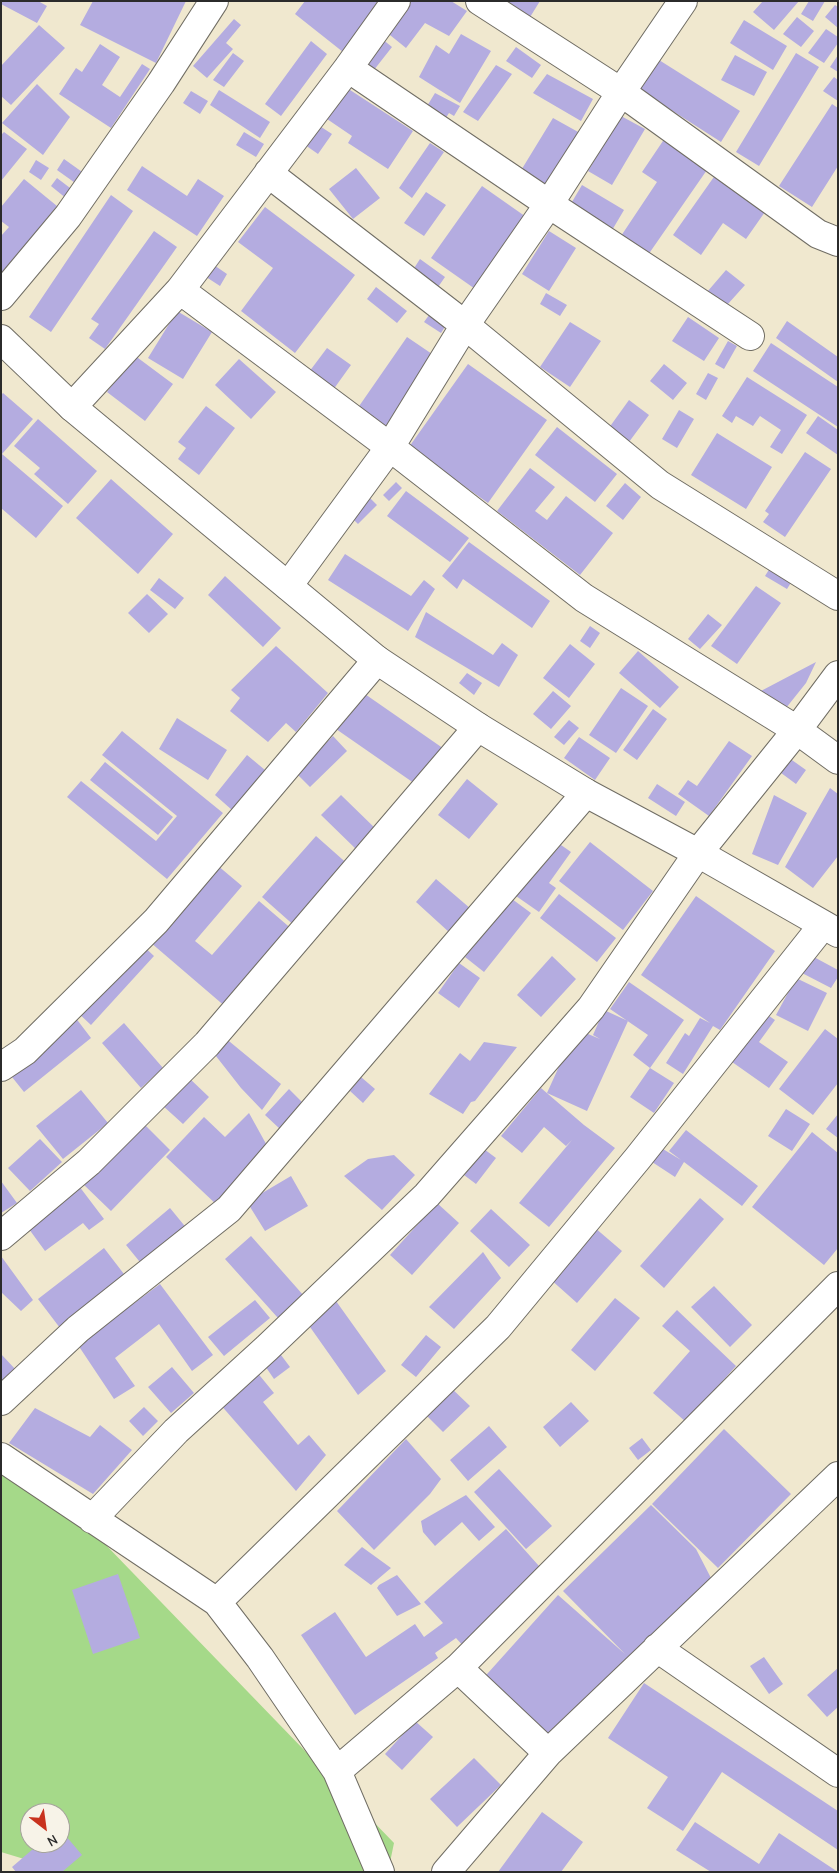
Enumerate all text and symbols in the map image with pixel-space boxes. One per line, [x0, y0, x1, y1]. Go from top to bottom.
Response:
north arrow [20, 1803, 70, 1853]
text: N [44, 1831, 60, 1850]

